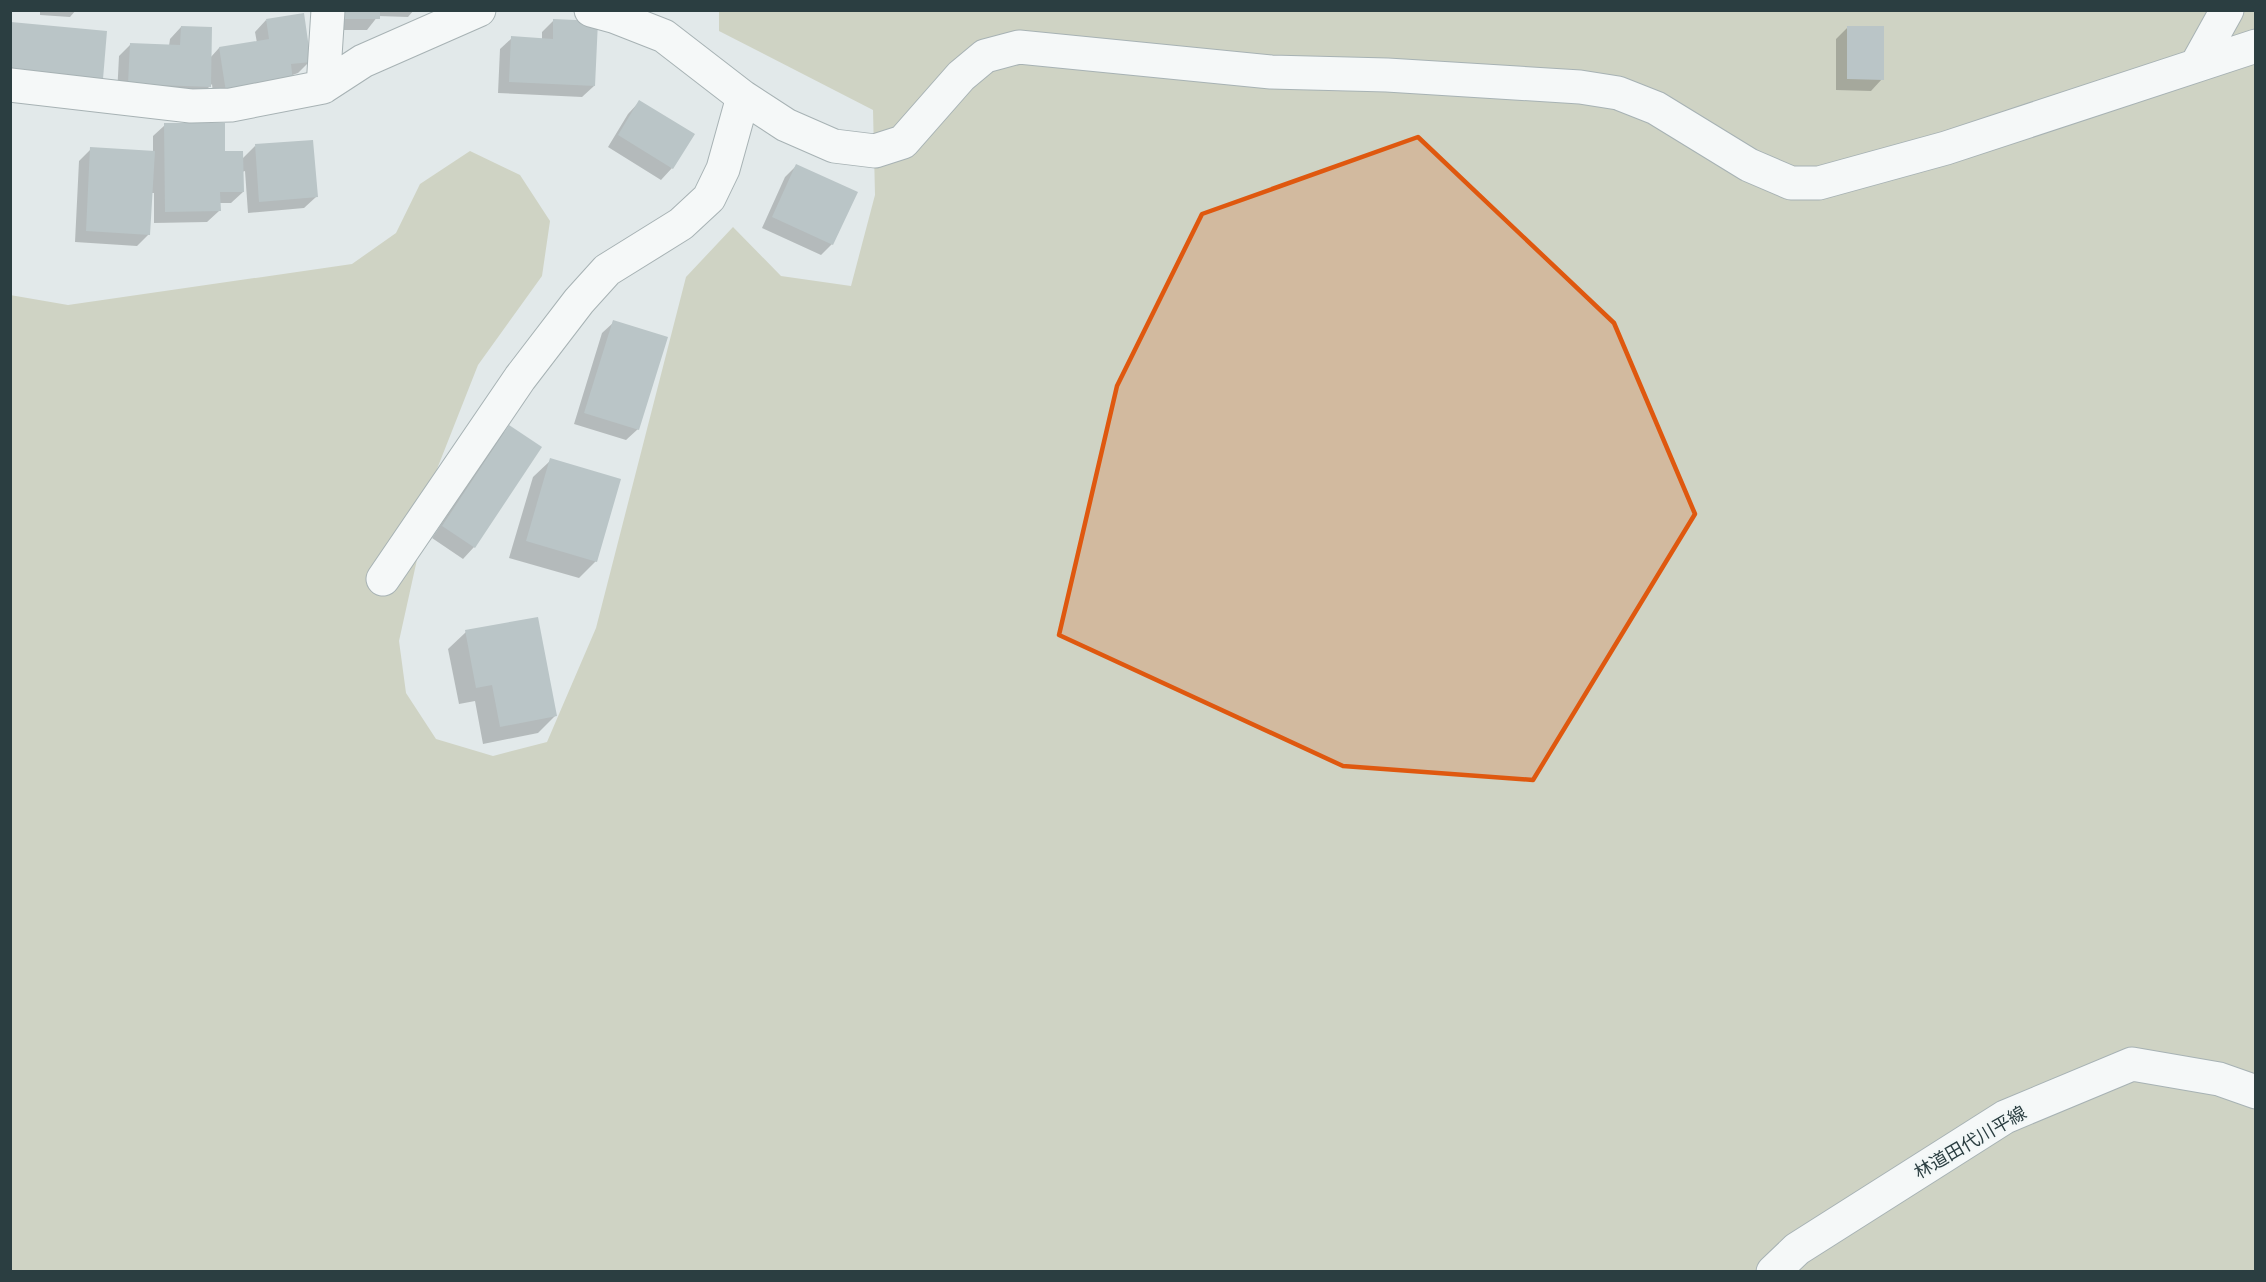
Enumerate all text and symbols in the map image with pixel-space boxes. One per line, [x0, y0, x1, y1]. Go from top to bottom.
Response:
street label: 林道田代川平線 [1910, 1101, 2030, 1183]

